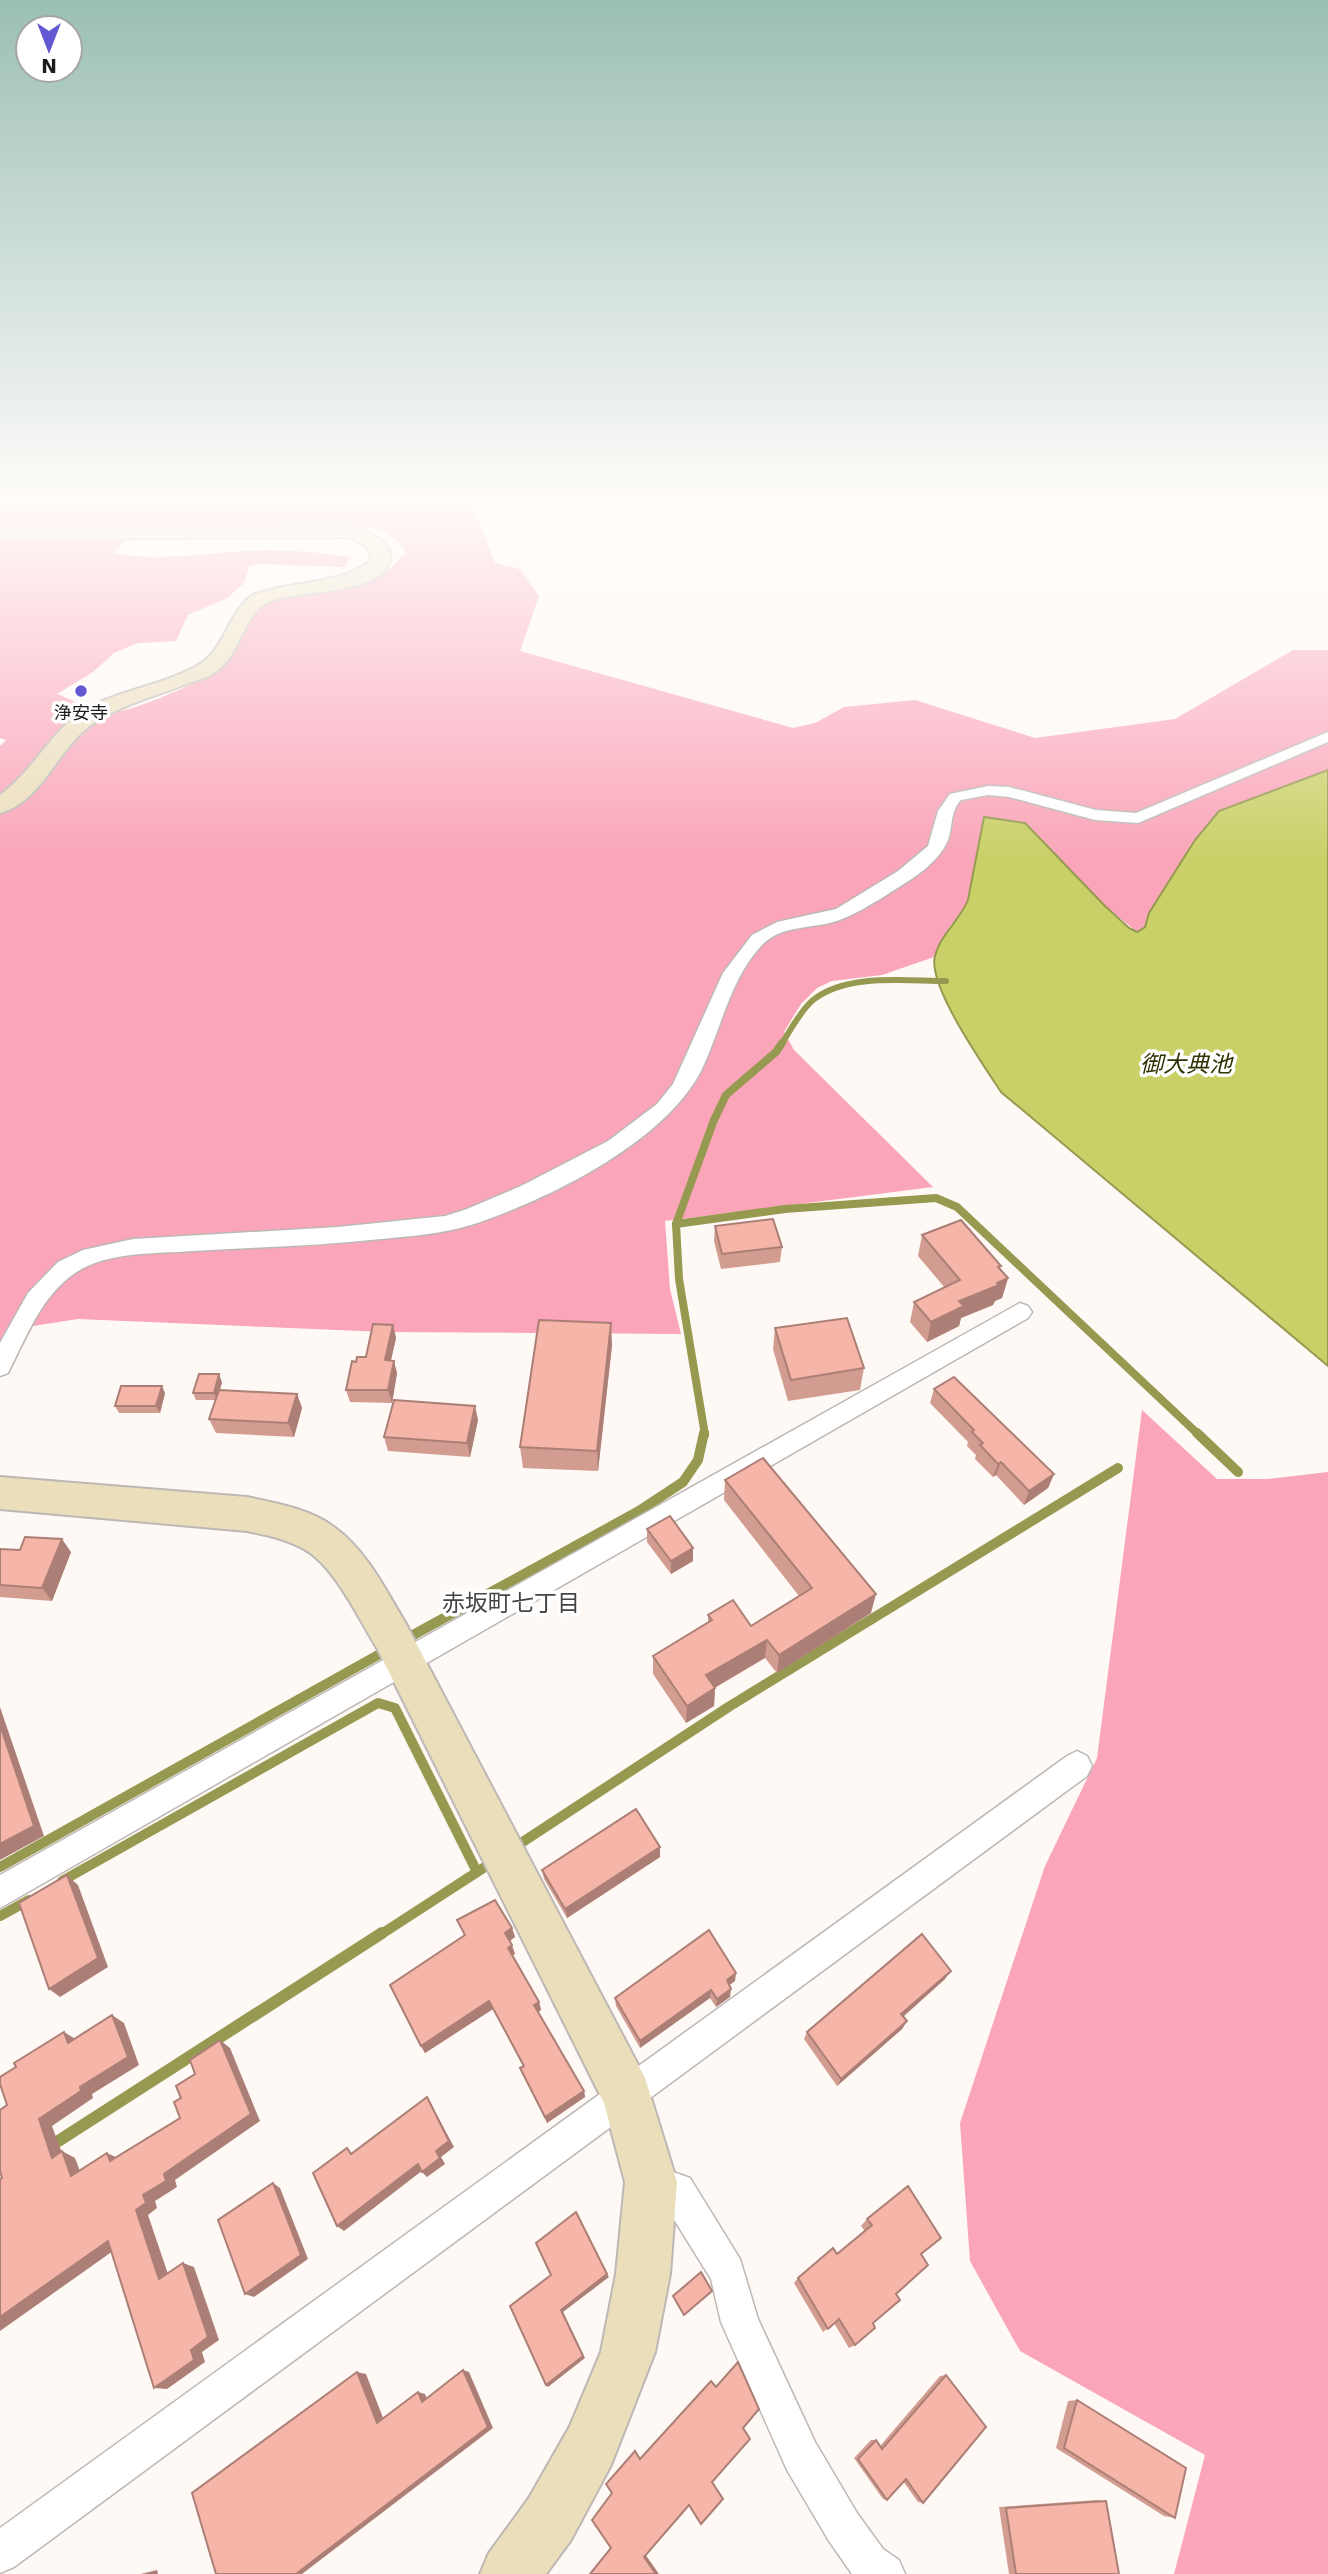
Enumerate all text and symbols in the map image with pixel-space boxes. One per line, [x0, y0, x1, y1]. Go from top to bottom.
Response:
north arrow [14, 14, 84, 84]
text: N [41, 55, 57, 77]
marker: 浄安寺 [73, 683, 89, 699]
place label: 浄安寺 [54, 702, 108, 723]
water label: 御大典池 [1140, 1051, 1234, 1077]
district label: 赤坂町七丁目 [442, 1590, 580, 1616]

